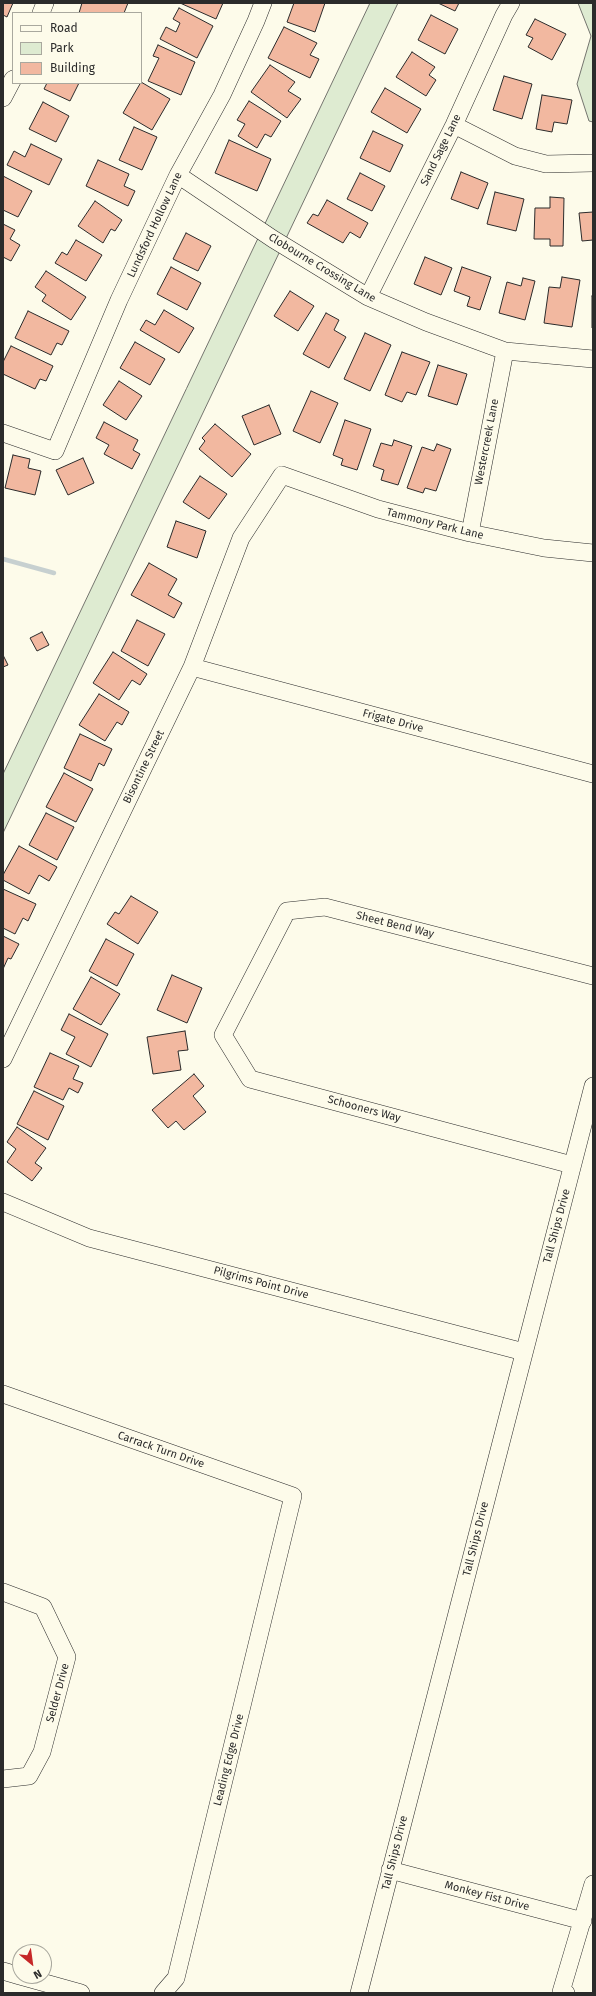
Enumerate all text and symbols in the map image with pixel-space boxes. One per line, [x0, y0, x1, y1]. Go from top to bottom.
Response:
legend [12, 12, 142, 84]
text: Road [50, 21, 78, 35]
text: Park [50, 41, 74, 55]
text: Building [50, 61, 95, 75]
street label: Sand Sage Lane [418, 112, 464, 188]
street label: Lundsford Hollow Lane [125, 170, 185, 280]
street label: Clobourne Crossing Lane [266, 231, 378, 305]
street label: Westercreek Lane [472, 398, 502, 486]
street label: Tammony Park Lane [385, 506, 485, 542]
street label: Frigate Drive [361, 707, 425, 735]
street label: Bisontine Street [121, 728, 167, 806]
street label: Sheet Bend Way [355, 909, 435, 941]
street label: Schooners Way [326, 1093, 402, 1125]
street label: Tall Ships Drive [541, 1187, 573, 1265]
street label: Pilgrims Point Drive [212, 1264, 310, 1302]
street label: Carrack Turn Drive [116, 1429, 206, 1471]
street label: Tall Ships Drive [460, 1500, 492, 1578]
street label: Selder Drive [44, 1662, 72, 1724]
street label: Leading Edge Drive [211, 1713, 247, 1807]
street label: Tall Ships Drive [379, 1814, 411, 1892]
street label: Monkey Fist Drive [443, 1878, 531, 1914]
north arrow [12, 1944, 52, 1984]
text: N [31, 1967, 44, 1982]

